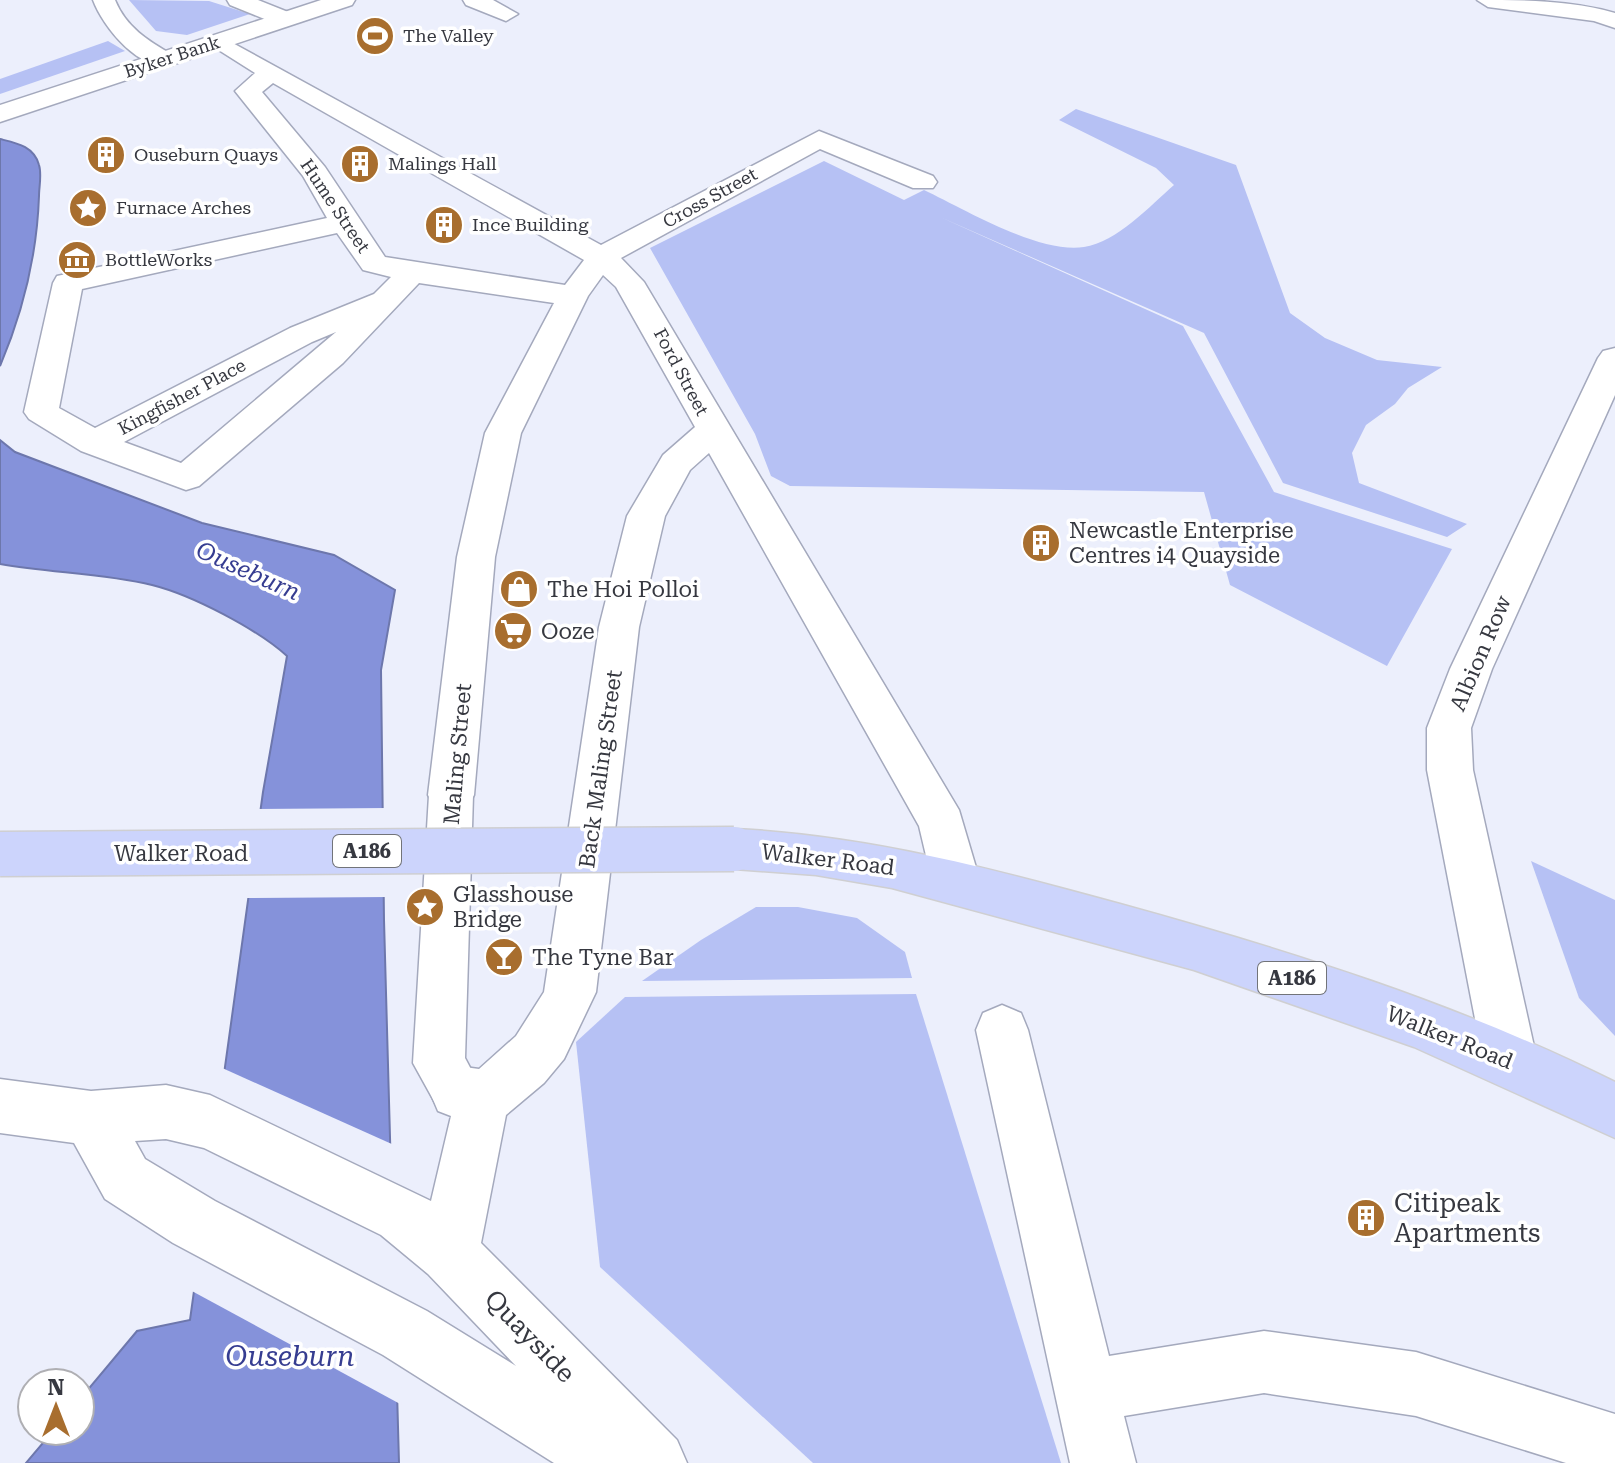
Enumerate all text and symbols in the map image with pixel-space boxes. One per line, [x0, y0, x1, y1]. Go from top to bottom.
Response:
sports icon: The Valley [354, 15, 396, 57]
place label: The Valley [403, 25, 494, 46]
street label: Byker Bank [121, 31, 223, 82]
building icon: Ouseburn Quays [85, 134, 127, 176]
building icon: Malings Hall [339, 143, 381, 185]
place label: Ouseburn Quays [134, 144, 278, 165]
place label: Malings Hall [388, 153, 497, 174]
street label: Hume Street [296, 155, 375, 257]
street label: Cross Street [659, 163, 761, 232]
place icon: Furnace Arches [67, 187, 109, 229]
place label: Furnace Arches [116, 197, 251, 218]
building icon: Ince Building [423, 204, 465, 246]
place label: Ince Building [472, 214, 589, 235]
museum icon: BottleWorks [56, 239, 98, 281]
place label: BottleWorks [105, 249, 212, 270]
street label: Ford Street [650, 324, 713, 419]
street label: Kingfisher Place [114, 354, 249, 439]
place label: Newcastle Enterprise Centres i4 Quayside [1069, 518, 1294, 568]
building icon: Newcastle Enterprise Centres i4 Quayside [1020, 522, 1062, 564]
water label: Ouseburn [192, 536, 304, 606]
shop icon: The Hoi Polloi [498, 568, 540, 610]
place label: The Hoi Polloi [547, 577, 699, 602]
street label: Albion Row [1445, 591, 1516, 715]
supermarket icon: Ooze [492, 610, 534, 652]
place label: Ooze [541, 619, 595, 644]
street label: Back Maling Street [574, 668, 627, 870]
street label: Maling Street [439, 682, 476, 826]
road number: A186 [333, 835, 401, 867]
street label: Walker Road [760, 839, 896, 880]
street label: Walker Road [114, 841, 248, 866]
place label: Glasshouse Bridge [453, 882, 573, 932]
place icon: Glasshouse Bridge [404, 886, 446, 928]
bar icon: The Tyne Bar [483, 936, 525, 978]
place label: The Tyne Bar [532, 945, 674, 970]
road number: A186 [1258, 962, 1326, 994]
street label: Walker Road [1383, 1001, 1517, 1074]
place label: Citipeak Apartments [1394, 1188, 1540, 1248]
building icon: Citipeak Apartments [1345, 1197, 1387, 1239]
street label: Quayside [479, 1283, 581, 1389]
water label: Ouseburn [226, 1340, 354, 1373]
north arrow [16, 1367, 96, 1447]
text: N [48, 1375, 65, 1400]

